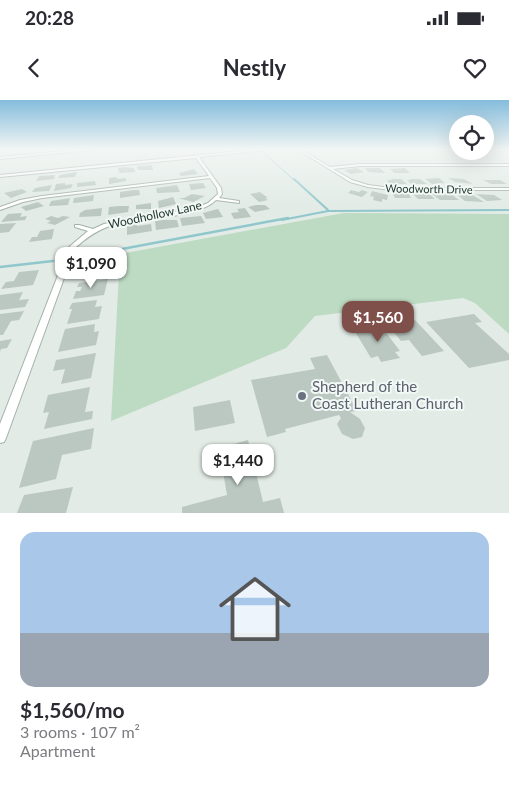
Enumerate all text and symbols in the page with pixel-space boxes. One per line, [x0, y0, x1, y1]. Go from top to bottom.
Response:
text: 20:28 [25, 6, 74, 29]
icon: back [20, 54, 48, 82]
text: Nestly [223, 54, 286, 81]
icon: heart [461, 54, 489, 82]
map controls [449, 115, 494, 160]
button: locate [449, 115, 494, 160]
street label: Woodworth Drive [385, 181, 473, 196]
street label: Woodhollow Lane [107, 197, 203, 232]
pin: $1,090 [50, 246, 132, 289]
text: $1,090 [66, 253, 116, 272]
pin: $1,560 [337, 300, 419, 343]
text: $1,560 [353, 307, 403, 326]
place label: Shepherd of the Coast Lutheran Church [312, 377, 463, 412]
marker: Shepherd of the Coast Lutheran Church [296, 390, 308, 402]
pin: $1,440 [197, 444, 279, 486]
text: $1,440 [213, 450, 263, 469]
icon: home [210, 564, 300, 654]
text: $1,560/mo [20, 697, 125, 722]
text: 3 rooms · 107 m² [20, 722, 140, 741]
text: Apartment [20, 741, 95, 760]

